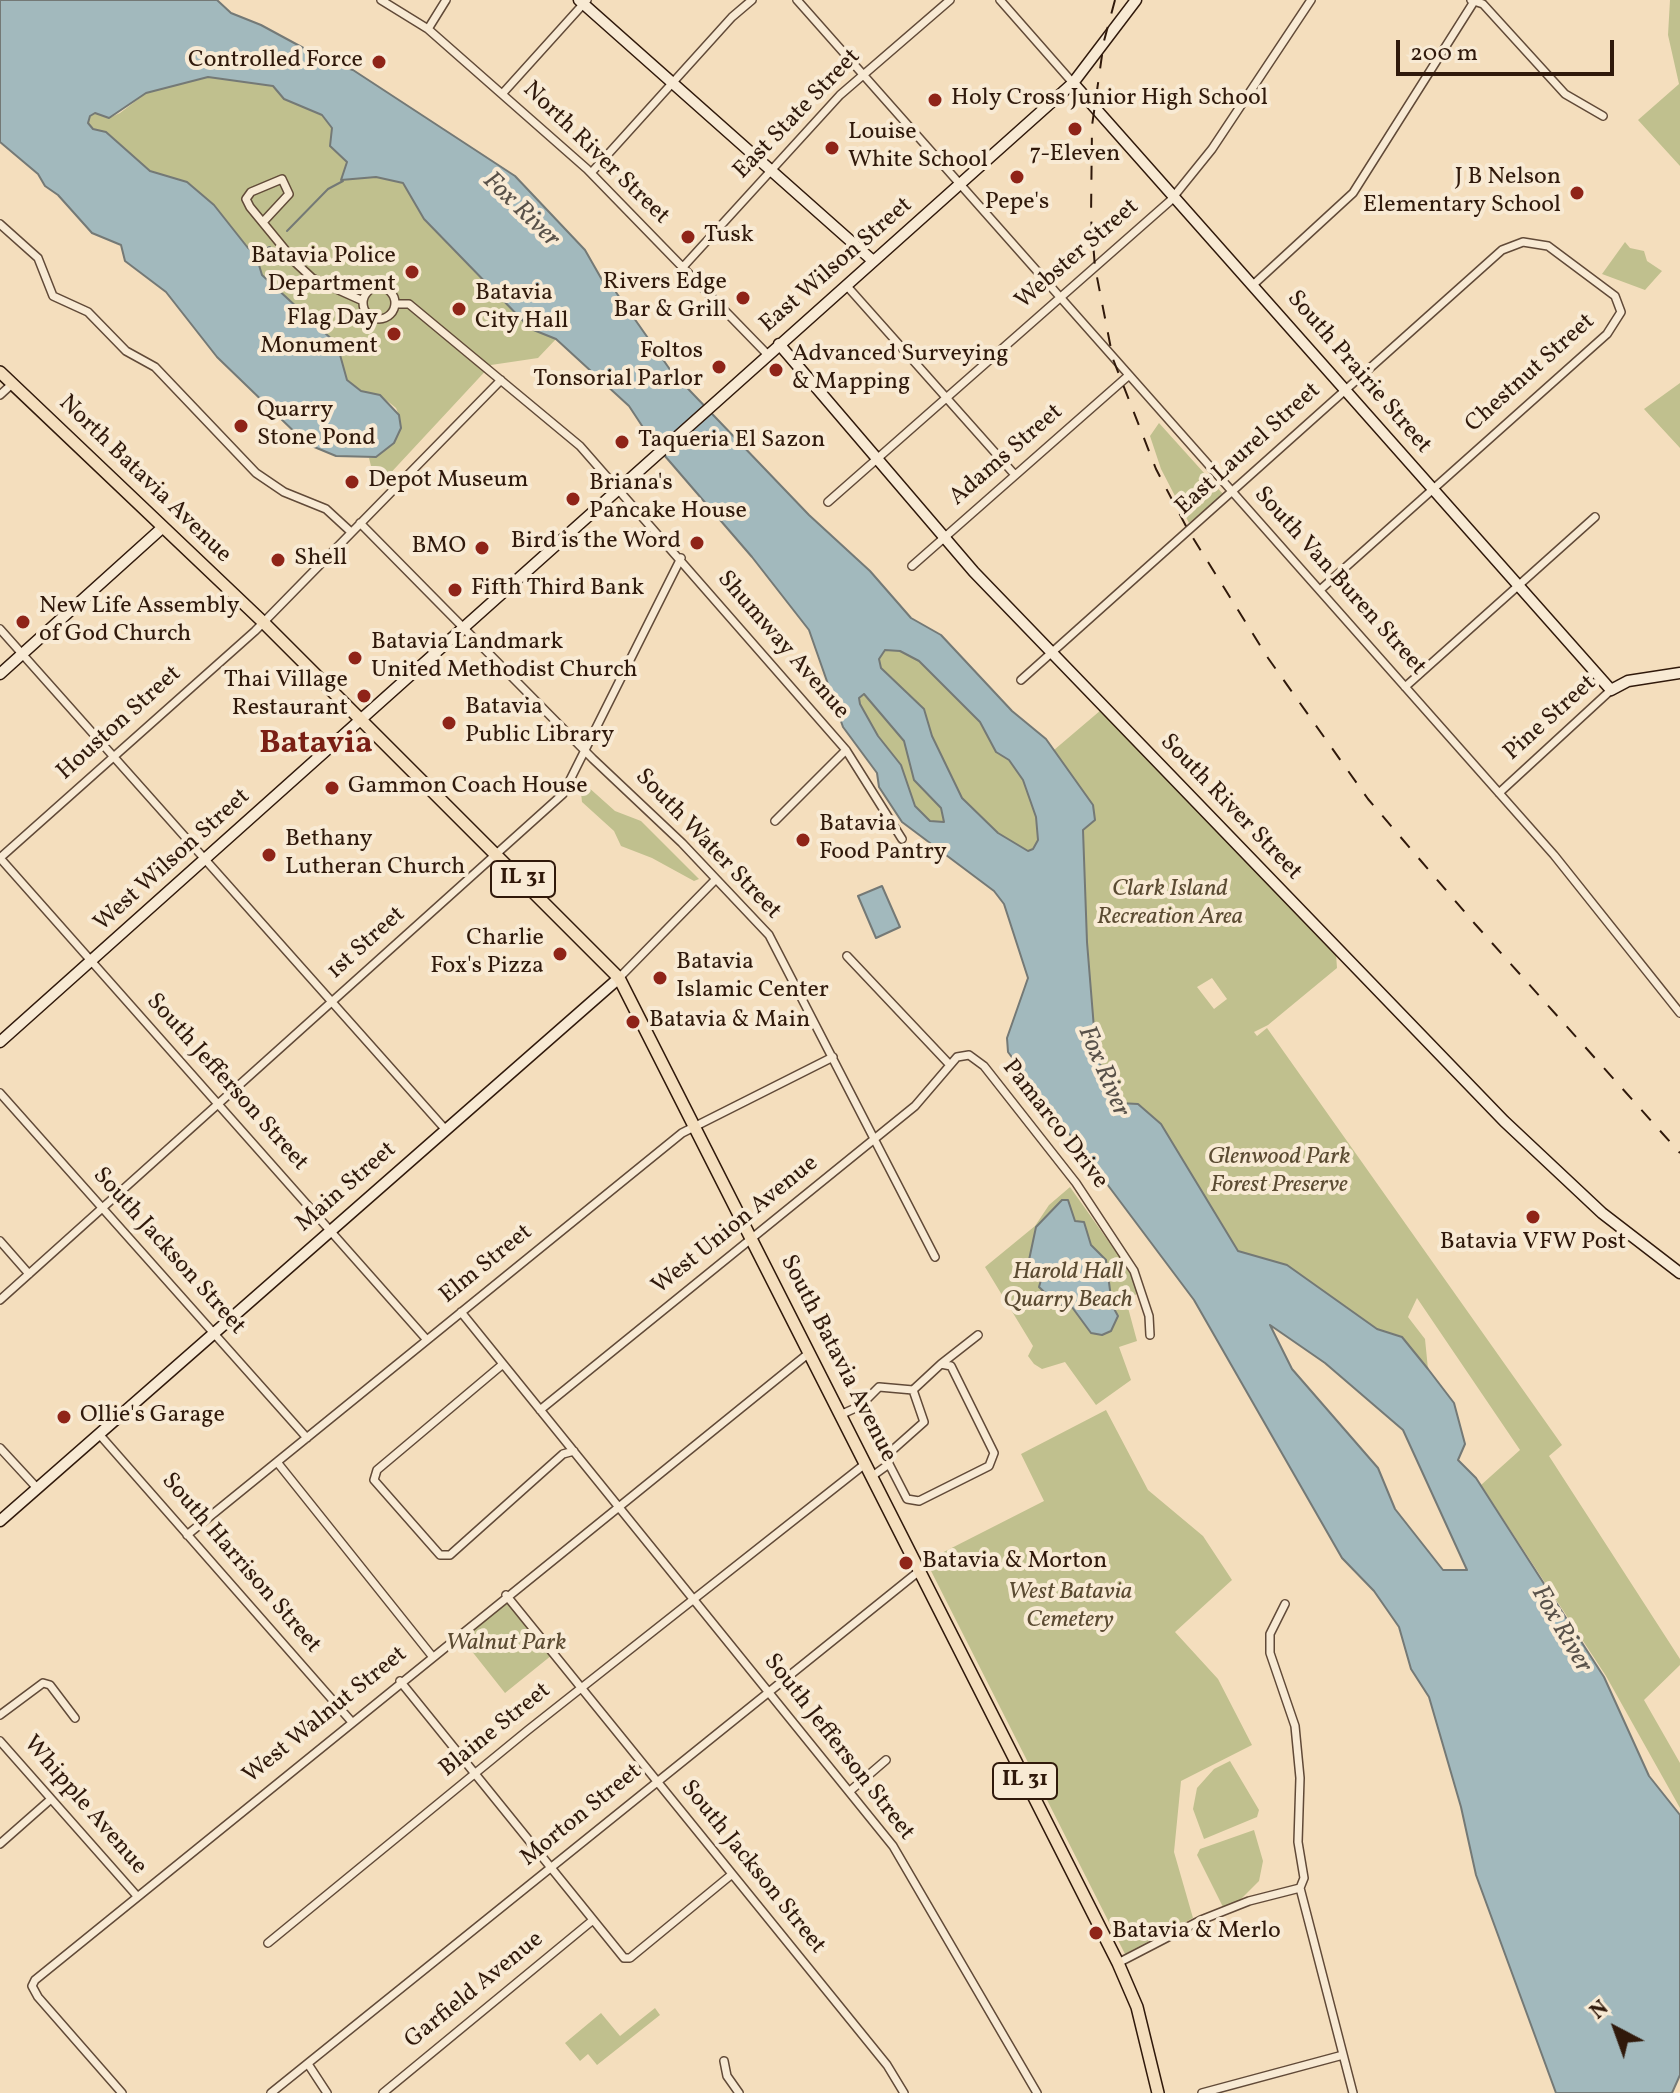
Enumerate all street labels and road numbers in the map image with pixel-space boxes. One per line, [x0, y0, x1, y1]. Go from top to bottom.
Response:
street label: East State Street [728, 44, 868, 186]
street label: North River Street [515, 76, 675, 232]
street label: East Wilson Street [755, 192, 919, 340]
street label: Webster Street [1010, 194, 1146, 316]
street label: South Prairie Street [1279, 286, 1437, 460]
street label: Chestnut Street [1460, 308, 1602, 440]
street label: East Laurel Street [1171, 377, 1327, 523]
street label: North Batavia Avenue [51, 390, 237, 570]
street label: Adams Street [944, 399, 1070, 513]
street label: South Van Buren Street [1247, 482, 1431, 682]
street label: Shumway Avenue [710, 566, 854, 726]
street label: Houston Street [52, 661, 188, 787]
street label: Pine Street [1499, 670, 1603, 768]
street label: South River Street [1153, 729, 1307, 887]
street label: South Water Street [628, 764, 786, 926]
street label: West Wilson Street [89, 783, 257, 939]
road number: IL 31 [491, 861, 555, 897]
street label: 1st Street [322, 901, 412, 987]
street label: South Jefferson Street [139, 988, 313, 1178]
street label: Pamarco Drive [995, 1055, 1113, 1195]
street label: Main Street [291, 1137, 403, 1239]
street label: West Union Avenue [647, 1150, 825, 1302]
street label: South Jackson Street [85, 1162, 251, 1342]
street label: Elm Street [435, 1219, 539, 1311]
street label: South Batavia Avenue [772, 1251, 902, 1467]
street label: South Harrison Street [154, 1468, 326, 1660]
street label: West Walnut Street [238, 1641, 414, 1791]
street label: South Jefferson Street [756, 1649, 920, 1847]
street label: Blaine Street [435, 1677, 557, 1785]
street label: Whipple Avenue [16, 1731, 152, 1881]
street label: Morton Street [516, 1758, 648, 1874]
road number: IL 31 [993, 1763, 1057, 1799]
street label: South Jackson Street [673, 1775, 831, 1961]
street label: Garfield Avenue [400, 1926, 550, 2056]

